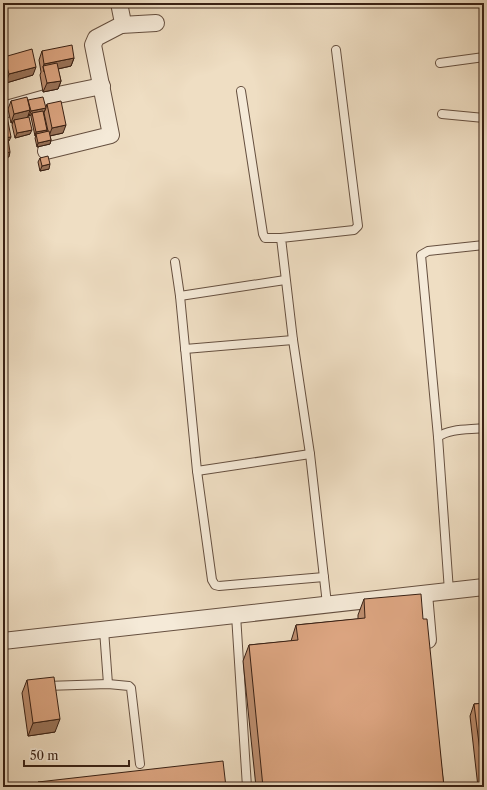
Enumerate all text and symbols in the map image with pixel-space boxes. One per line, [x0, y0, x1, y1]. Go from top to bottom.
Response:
scale bar [24, 742, 129, 768]
text: 50 m [30, 748, 59, 763]

